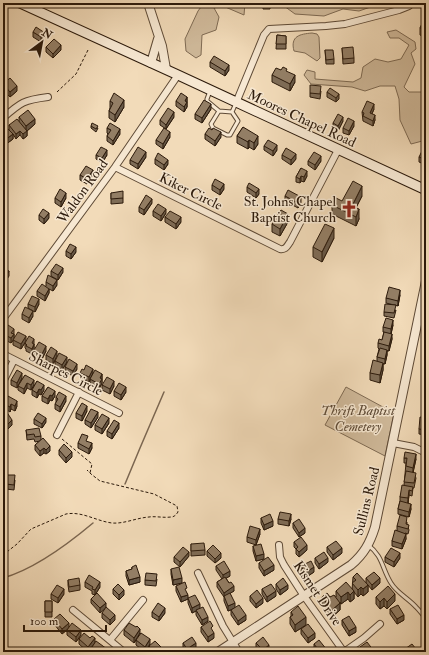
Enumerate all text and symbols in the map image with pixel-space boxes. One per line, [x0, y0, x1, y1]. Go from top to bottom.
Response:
north arrow [22, 22, 62, 62]
text: N [39, 25, 56, 43]
street label: Moores Chapel Road [244, 86, 359, 152]
street label: Waldon Road [53, 156, 111, 228]
street label: Kiker Circle [156, 169, 225, 214]
place label: St. Johns Chapel Baptist Church [244, 193, 337, 227]
church icon: St. Johns Chapel Baptist Church [339, 199, 359, 219]
street label: Sharpes Circle [25, 348, 106, 400]
park label: Thrift Baptist Cemetery [321, 402, 396, 435]
street label: Sullins Road [350, 465, 383, 537]
street label: Kismet Drive [290, 558, 346, 629]
scale bar [24, 607, 106, 633]
text: 100 m [30, 614, 59, 629]

